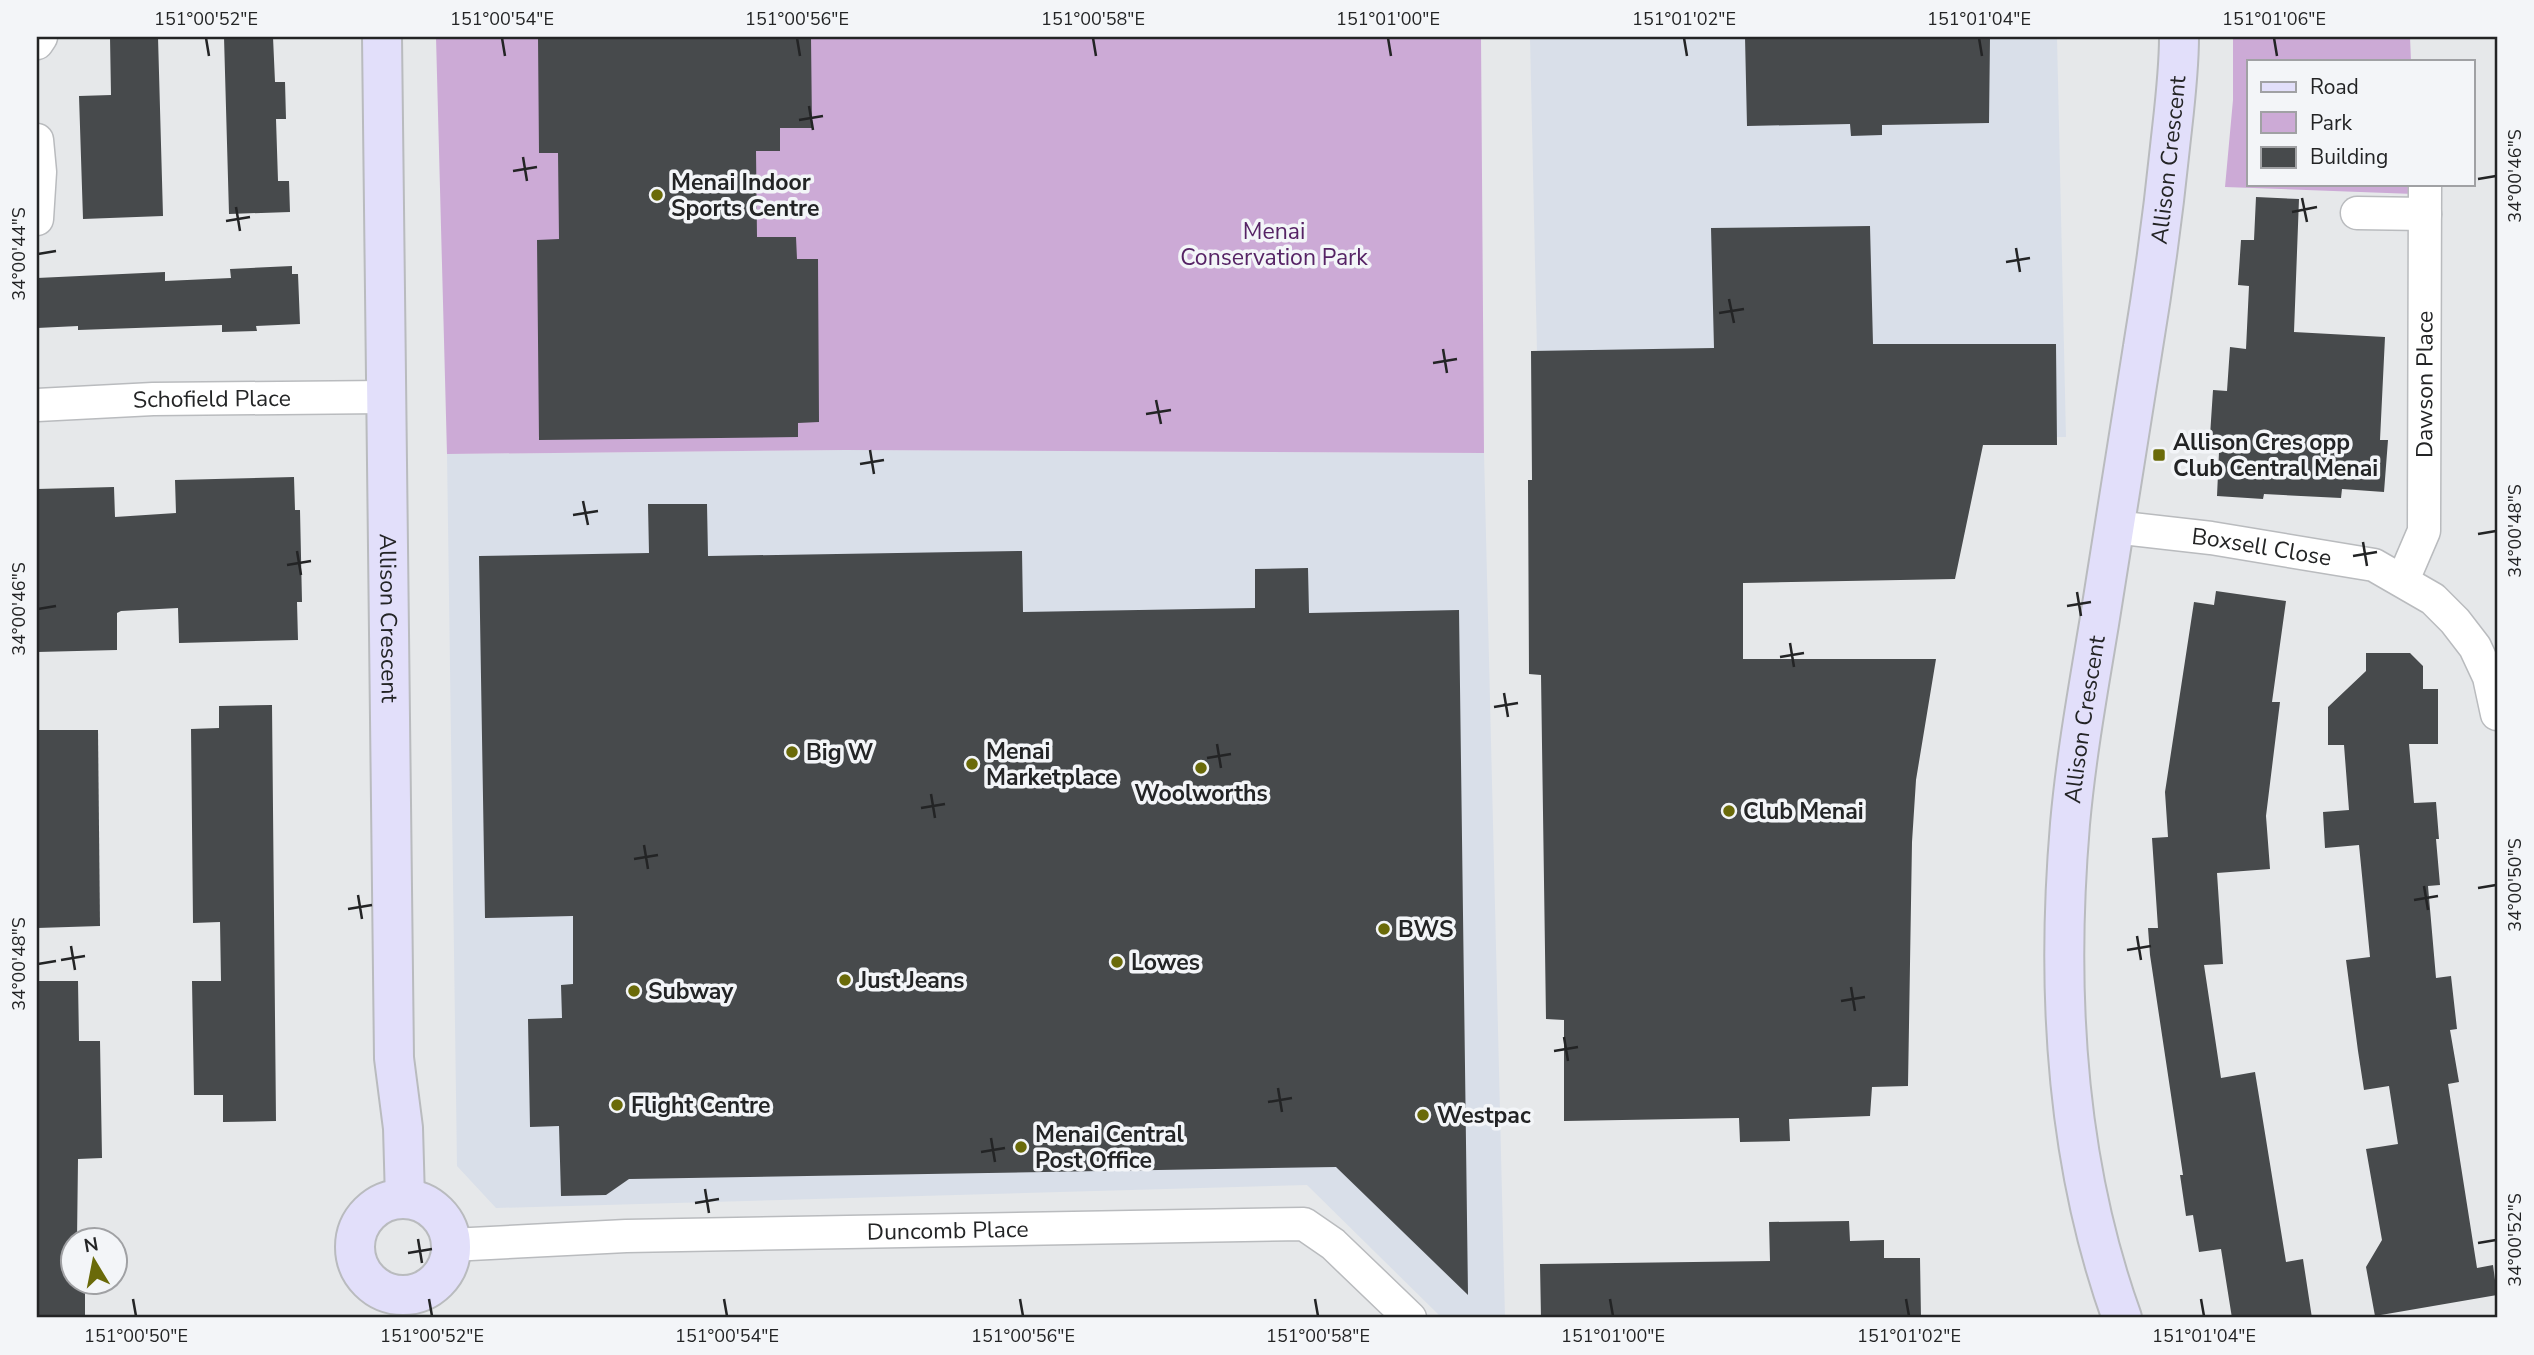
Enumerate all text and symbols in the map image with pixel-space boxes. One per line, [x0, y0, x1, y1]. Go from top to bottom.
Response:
text: 151°00'52"E [154, 7, 258, 31]
text: 151°00'54"E [450, 7, 554, 31]
text: 151°00'56"E [745, 7, 849, 31]
text: 151°00'58"E [1041, 7, 1145, 31]
text: 151°01'00"E [1336, 7, 1440, 31]
text: 151°01'02"E [1632, 7, 1736, 31]
text: 151°01'04"E [1927, 7, 2031, 31]
text: 151°01'06"E [2222, 7, 2326, 31]
legend [2247, 60, 2474, 186]
text: Road [2310, 73, 2359, 101]
street label: Allison Crescent [2144, 74, 2193, 246]
text: Park [2310, 109, 2352, 137]
text: 34°00'46"S [2503, 129, 2527, 223]
text: Building [2310, 143, 2388, 171]
place label: Menai Indoor Sports Centre [671, 167, 819, 224]
marker: Menai Indoor Sports Centre [649, 187, 665, 203]
text: 34°00'44"S [7, 207, 31, 301]
park label: Menai Conservation Park [1180, 216, 1368, 273]
street label: Dawson Place [2409, 311, 2441, 458]
street label: Schofield Place [132, 383, 291, 416]
place label: Allison Cres opp Club Central Menai [2173, 427, 2378, 484]
marker: Allison Cres opp Club Central Menai [2151, 447, 2167, 463]
text: 34°00'48"S [2503, 484, 2527, 578]
street label: Boxsell Close [2190, 521, 2334, 574]
street label: Allison Crescent [372, 533, 405, 704]
text: 34°00'46"S [7, 562, 31, 656]
street label: Allison Crescent [2057, 632, 2113, 805]
place label: Menai Marketplace [986, 736, 1118, 793]
place label: Big W [806, 737, 874, 768]
marker: Big W [784, 744, 800, 760]
marker: Menai Marketplace [964, 756, 980, 772]
marker: Woolworths [1193, 760, 1209, 776]
place label: Woolworths [1134, 778, 1268, 809]
place label: Club Menai [1743, 796, 1864, 827]
marker: Club Menai [1721, 803, 1737, 819]
text: 34°00'50"S [2503, 838, 2527, 932]
place label: BWS [1398, 914, 1453, 945]
text: 34°00'48"S [7, 917, 31, 1011]
marker: BWS [1376, 921, 1392, 937]
place label: Lowes [1131, 947, 1200, 978]
marker: Lowes [1109, 954, 1125, 970]
place label: Just Jeans [858, 965, 965, 996]
marker: Just Jeans [837, 972, 853, 988]
place label: Subway [648, 976, 734, 1007]
marker: Subway [626, 983, 642, 999]
place label: Flight Centre [631, 1090, 770, 1121]
marker: Flight Centre [609, 1097, 625, 1113]
place label: Westpac [1437, 1100, 1531, 1131]
marker: Westpac [1415, 1107, 1431, 1123]
place label: Menai Central Post Office [1035, 1119, 1185, 1176]
marker: Menai Central Post Office [1013, 1139, 1029, 1155]
text: 34°00'52"S [2503, 1193, 2527, 1287]
street label: Duncomb Place [867, 1214, 1029, 1248]
north arrow [60, 1226, 130, 1296]
text: N [82, 1231, 100, 1259]
text: 151°00'50"E [84, 1324, 188, 1348]
text: 151°00'52"E [380, 1324, 484, 1348]
text: 151°00'54"E [675, 1324, 779, 1348]
text: 151°00'56"E [971, 1324, 1075, 1348]
text: 151°00'58"E [1266, 1324, 1370, 1348]
text: 151°01'00"E [1561, 1324, 1665, 1348]
text: 151°01'02"E [1857, 1324, 1961, 1348]
text: 151°01'04"E [2152, 1324, 2256, 1348]

